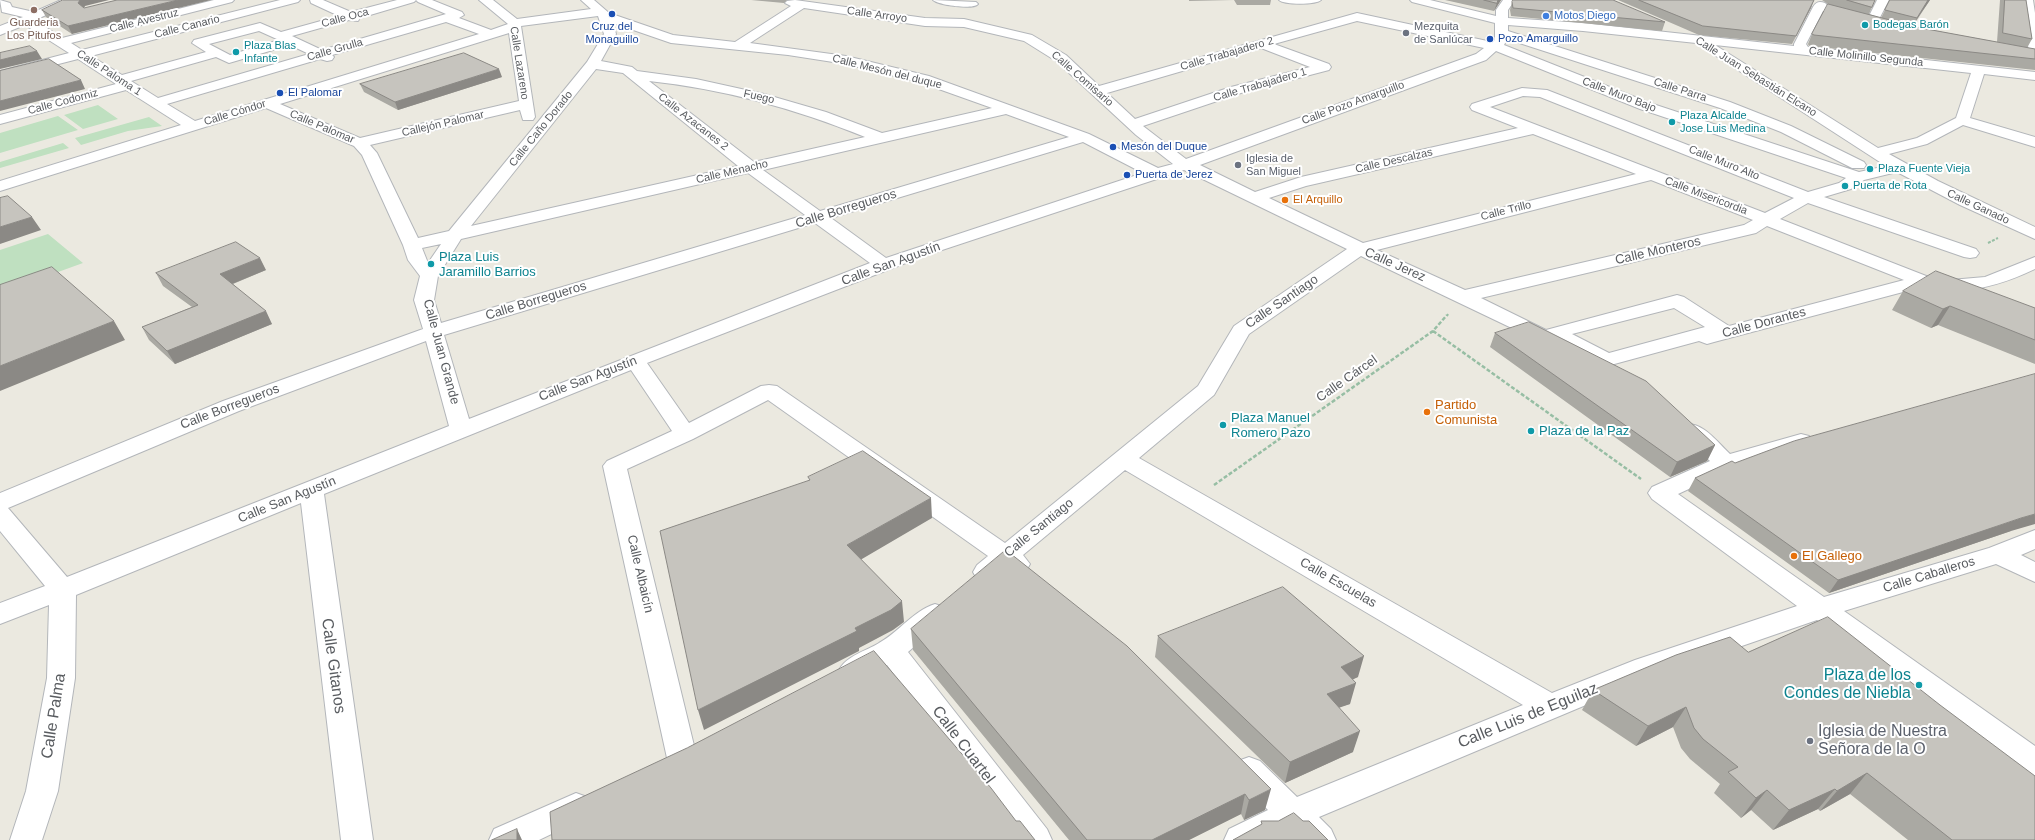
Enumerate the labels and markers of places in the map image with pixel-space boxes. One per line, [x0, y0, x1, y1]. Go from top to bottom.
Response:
marker: Guarderia Los Pitufos [29, 5, 39, 15]
marker: Cruz del Monaguillo [607, 9, 617, 19]
place label: Motos Diego [1554, 9, 1616, 23]
marker: Motos Diego [1541, 11, 1551, 21]
place label: Guarderia Los Pitufos [7, 16, 61, 42]
place label: Bodegas Barón [1873, 18, 1949, 32]
place label: Cruz del Monaguillo [585, 20, 639, 46]
place label: Mezquita de Sanlúcar [1414, 20, 1473, 46]
marker: Bodegas Barón [1860, 20, 1870, 30]
marker: Mezquita de Sanlúcar [1401, 28, 1411, 38]
place label: Pozo Amarguillo [1498, 32, 1578, 46]
marker: Pozo Amarguillo [1485, 34, 1495, 44]
place label: Plaza Blas Infante [244, 39, 296, 65]
marker: Plaza Blas Infante [231, 47, 241, 57]
place label: El Palomar [288, 86, 342, 100]
marker: El Palomar [275, 88, 285, 98]
place label: Plaza Alcalde Jose Luis Medina [1680, 109, 1766, 135]
marker: Plaza Alcalde Jose Luis Medina [1667, 117, 1677, 127]
place label: Mesón del Duque [1121, 140, 1207, 154]
marker: Mesón del Duque [1108, 142, 1118, 152]
place label: Iglesia de San Miguel [1246, 152, 1301, 178]
marker: Iglesia de San Miguel [1233, 160, 1243, 170]
place label: Plaza Fuente Vieja [1878, 162, 1970, 176]
marker: Plaza Fuente Vieja [1865, 164, 1875, 174]
place label: Puerta de Jerez [1135, 168, 1213, 182]
marker: Puerta de Jerez [1122, 170, 1132, 180]
place label: Puerta de Rota [1853, 179, 1927, 193]
marker: Puerta de Rota [1840, 181, 1850, 191]
place label: El Arquillo [1293, 193, 1343, 207]
marker: El Arquillo [1280, 195, 1290, 205]
place label: Plaza Luis Jaramillo Barrios [439, 249, 536, 280]
marker: Plaza Luis Jaramillo Barrios [426, 259, 436, 269]
place label: Partido Comunista [1435, 397, 1497, 428]
marker: Partido Comunista [1422, 407, 1432, 417]
place label: Plaza Manuel Romero Pazo [1231, 410, 1310, 441]
marker: Plaza Manuel Romero Pazo [1218, 420, 1228, 430]
place label: Plaza de la Paz [1539, 423, 1629, 439]
marker: Plaza de la Paz [1526, 426, 1536, 436]
place label: El Gallego [1802, 548, 1862, 564]
marker: El Gallego [1789, 551, 1799, 561]
place label: Plaza de los Condes de Niebla [1784, 666, 1911, 704]
marker: Plaza de los Condes de Niebla [1914, 680, 1924, 690]
place label: Iglesia de Nuestra Señora de la O [1818, 722, 1947, 760]
marker: Iglesia de Nuestra Señora de la O [1805, 736, 1815, 746]

